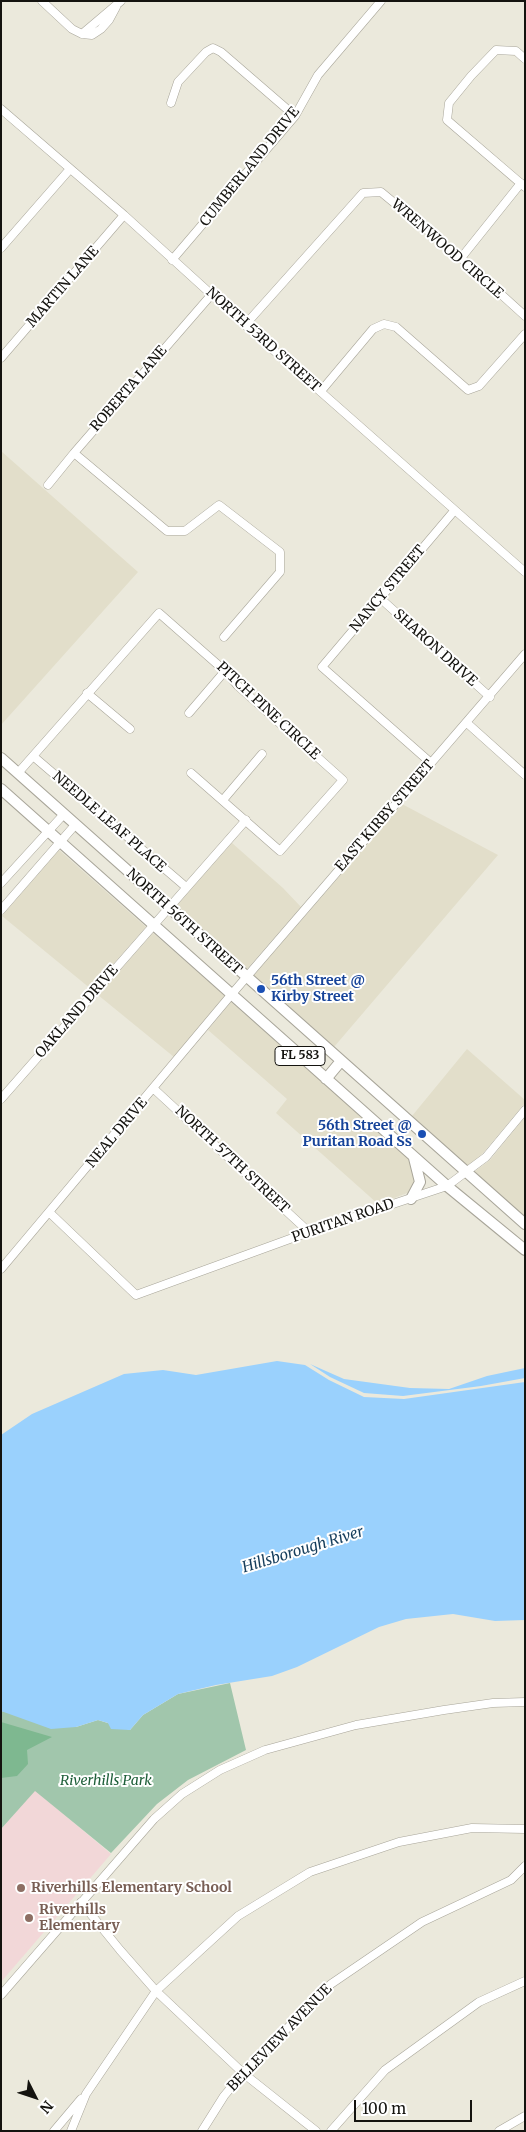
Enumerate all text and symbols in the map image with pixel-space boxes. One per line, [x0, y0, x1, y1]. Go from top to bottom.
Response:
street label: CUMBERLAND DRIVE [197, 104, 303, 230]
street label: WRENWOOD CIRCLE [388, 196, 506, 302]
street label: MARTIN LANE [23, 243, 103, 331]
street label: NORTH 53RD STREET [202, 284, 324, 396]
street label: ROBERTA LANE [87, 343, 171, 435]
street label: NANCY STREET [347, 542, 429, 636]
street label: SHARON DRIVE [390, 606, 480, 690]
street label: PITCH PINE CIRCLE [213, 659, 323, 763]
street label: EAST KIRBY STREET [332, 757, 438, 875]
street label: NEEDLE LEAF PLACE [49, 768, 169, 876]
street label: NORTH 56TH STREET [123, 866, 245, 978]
street label: OAKLAND DRIVE [32, 962, 122, 1062]
place label: 56th Street @ Kirby Street [271, 973, 365, 1006]
marker: 56th Street @ Kirby Street [255, 983, 267, 995]
road number: FL 583 [275, 1046, 325, 1066]
street label: NEAL DRIVE [83, 1095, 151, 1171]
street label: NORTH 57TH STREET [171, 1103, 293, 1217]
place label: 56th Street @ Puritan Road Ss [302, 1118, 412, 1150]
marker: 56th Street @ Puritan Road Ss [416, 1128, 428, 1140]
street label: PURITAN ROAD [290, 1196, 396, 1246]
water label: Hillsborough River [240, 1523, 366, 1577]
park label: Riverhills Park [60, 1773, 152, 1789]
place label: Riverhills Elementary School [31, 1880, 232, 1896]
marker: Riverhills Elementary School [15, 1882, 27, 1894]
place label: Riverhills Elementary [39, 1902, 120, 1934]
marker: Riverhills Elementary [23, 1912, 35, 1924]
street label: BELLEVIEW AVENUE [224, 1981, 336, 2095]
north arrow [10, 2072, 60, 2122]
scale bar [356, 2090, 474, 2122]
text: N [36, 2097, 57, 2117]
text: 100 m [362, 2099, 406, 2118]

